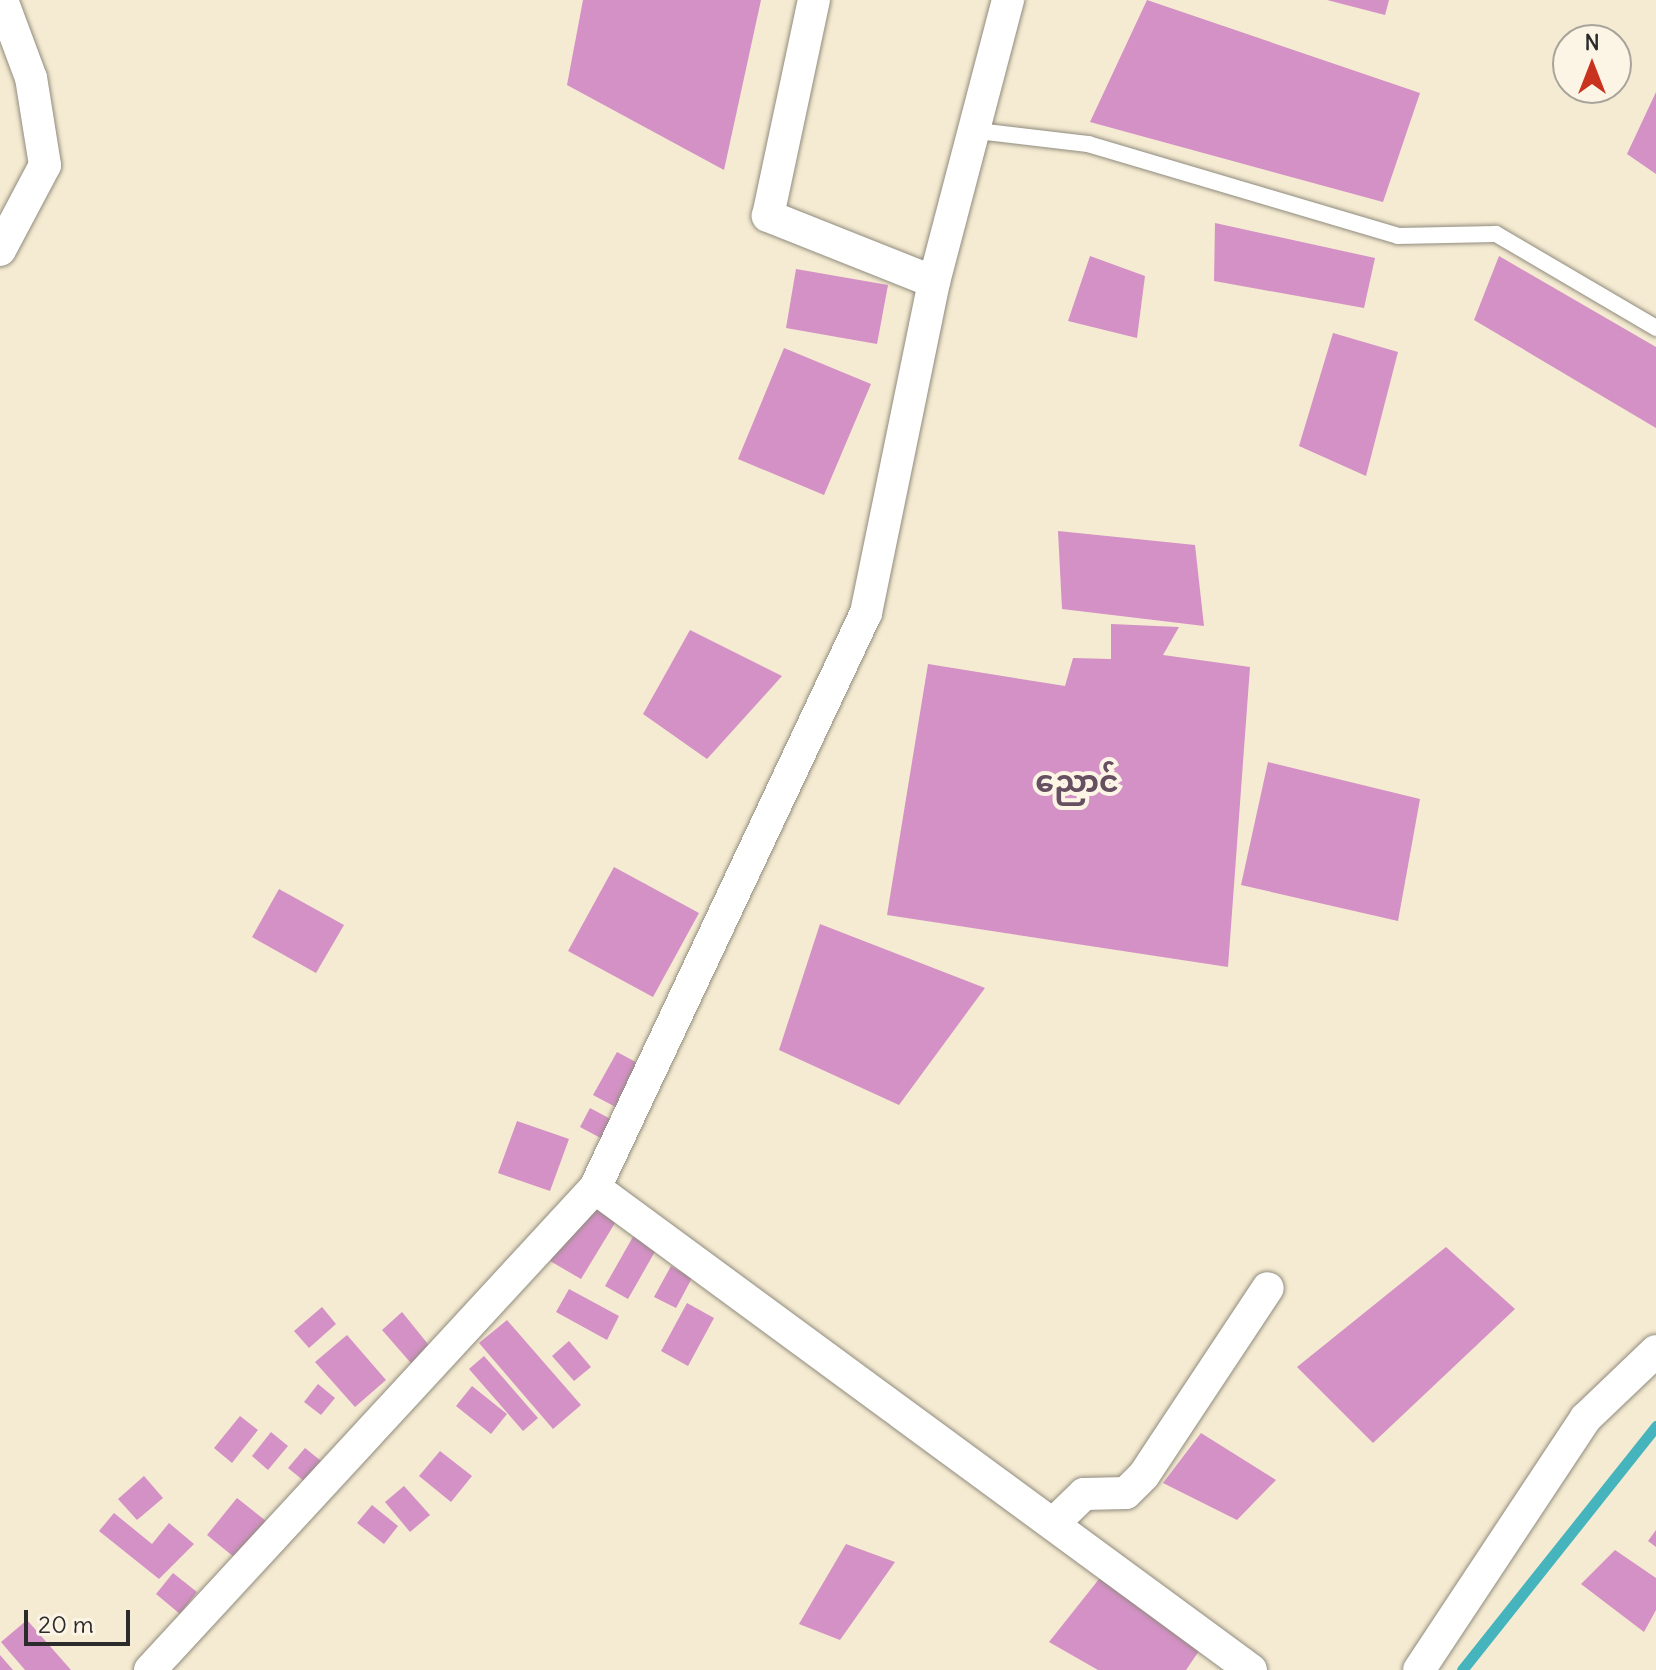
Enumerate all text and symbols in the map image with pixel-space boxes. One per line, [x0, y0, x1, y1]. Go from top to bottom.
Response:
north arrow [1552, 24, 1632, 104]
text: N [1584, 28, 1600, 56]
district label: ညောင် [1035, 763, 1119, 799]
scale bar [28, 1594, 134, 1644]
text: 20 m [38, 1609, 94, 1639]

